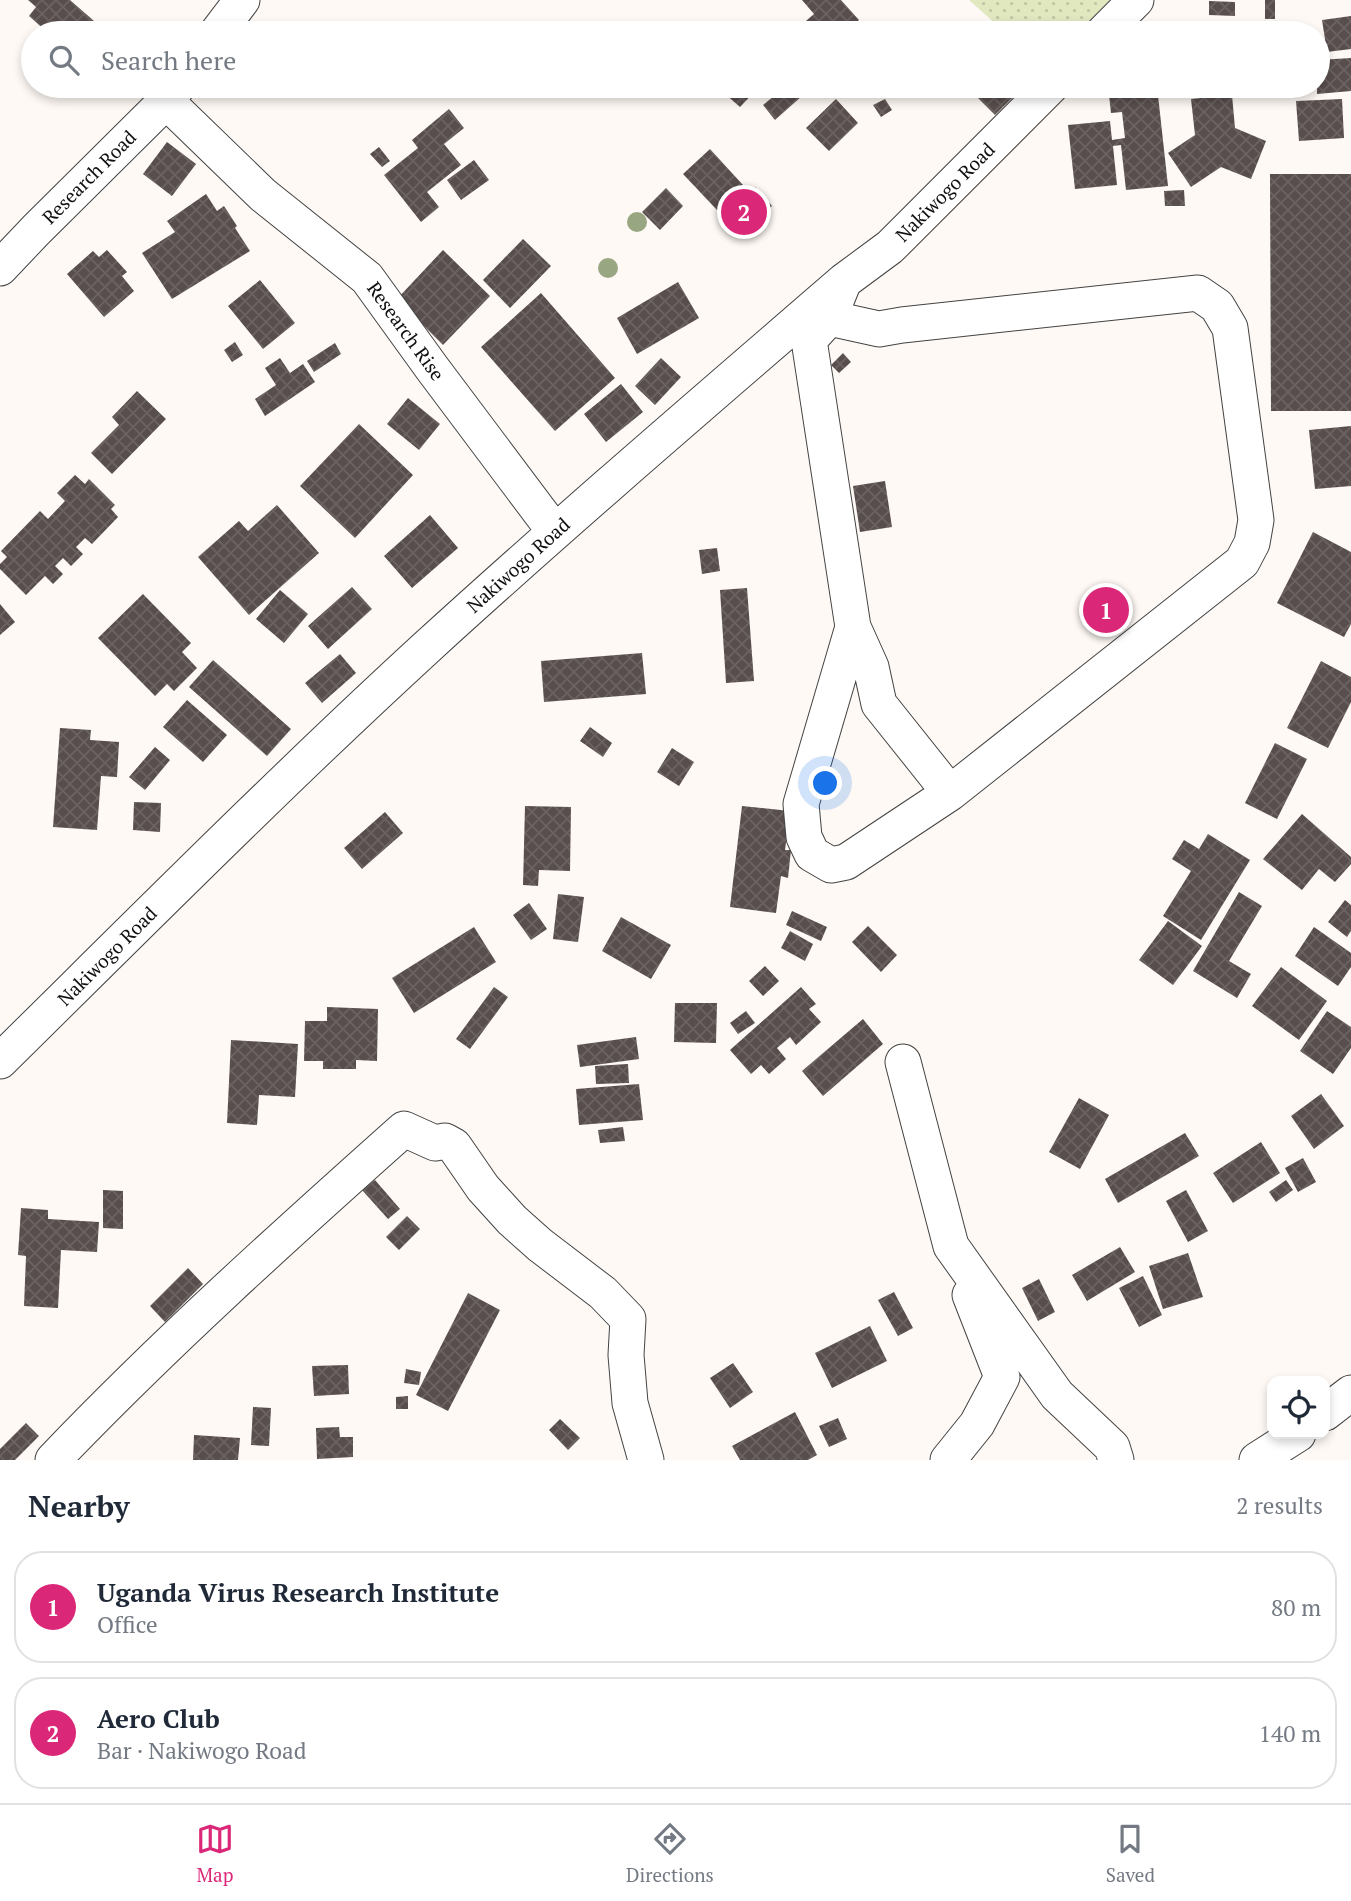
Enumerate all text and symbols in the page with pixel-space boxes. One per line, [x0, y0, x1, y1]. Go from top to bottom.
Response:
search box [21, 21, 1330, 98]
icon: search [45, 41, 83, 79]
text: Search here [101, 43, 236, 77]
street label: Research Road [36, 124, 141, 229]
street label: Nakiwogo Road [890, 136, 1000, 247]
pin: 2 [721, 186, 767, 238]
street label: Research Rise [362, 276, 451, 385]
street label: Nakiwogo Road [461, 511, 575, 618]
pin: 1 [1083, 584, 1129, 636]
your location [808, 766, 842, 800]
street label: Nakiwogo Road [52, 900, 162, 1011]
map controls [1267, 1376, 1330, 1439]
button: locate [1267, 1376, 1330, 1439]
text: Nearby [28, 1486, 130, 1526]
text: 2 results [1236, 1490, 1323, 1521]
text: Uganda Virus Research Institute [97, 1575, 499, 1609]
text: 1 [47, 1592, 60, 1623]
text: 80 m [1271, 1592, 1321, 1623]
text: Office [97, 1609, 158, 1640]
text: Aero Club [97, 1701, 220, 1735]
text: 2 [47, 1718, 60, 1749]
text: 140 m [1259, 1718, 1321, 1749]
text: Bar · Nakiwogo Road [97, 1735, 306, 1766]
tab: Map [196, 1820, 234, 1887]
tab: Directions [626, 1820, 714, 1887]
tab: Saved [1106, 1820, 1155, 1887]

